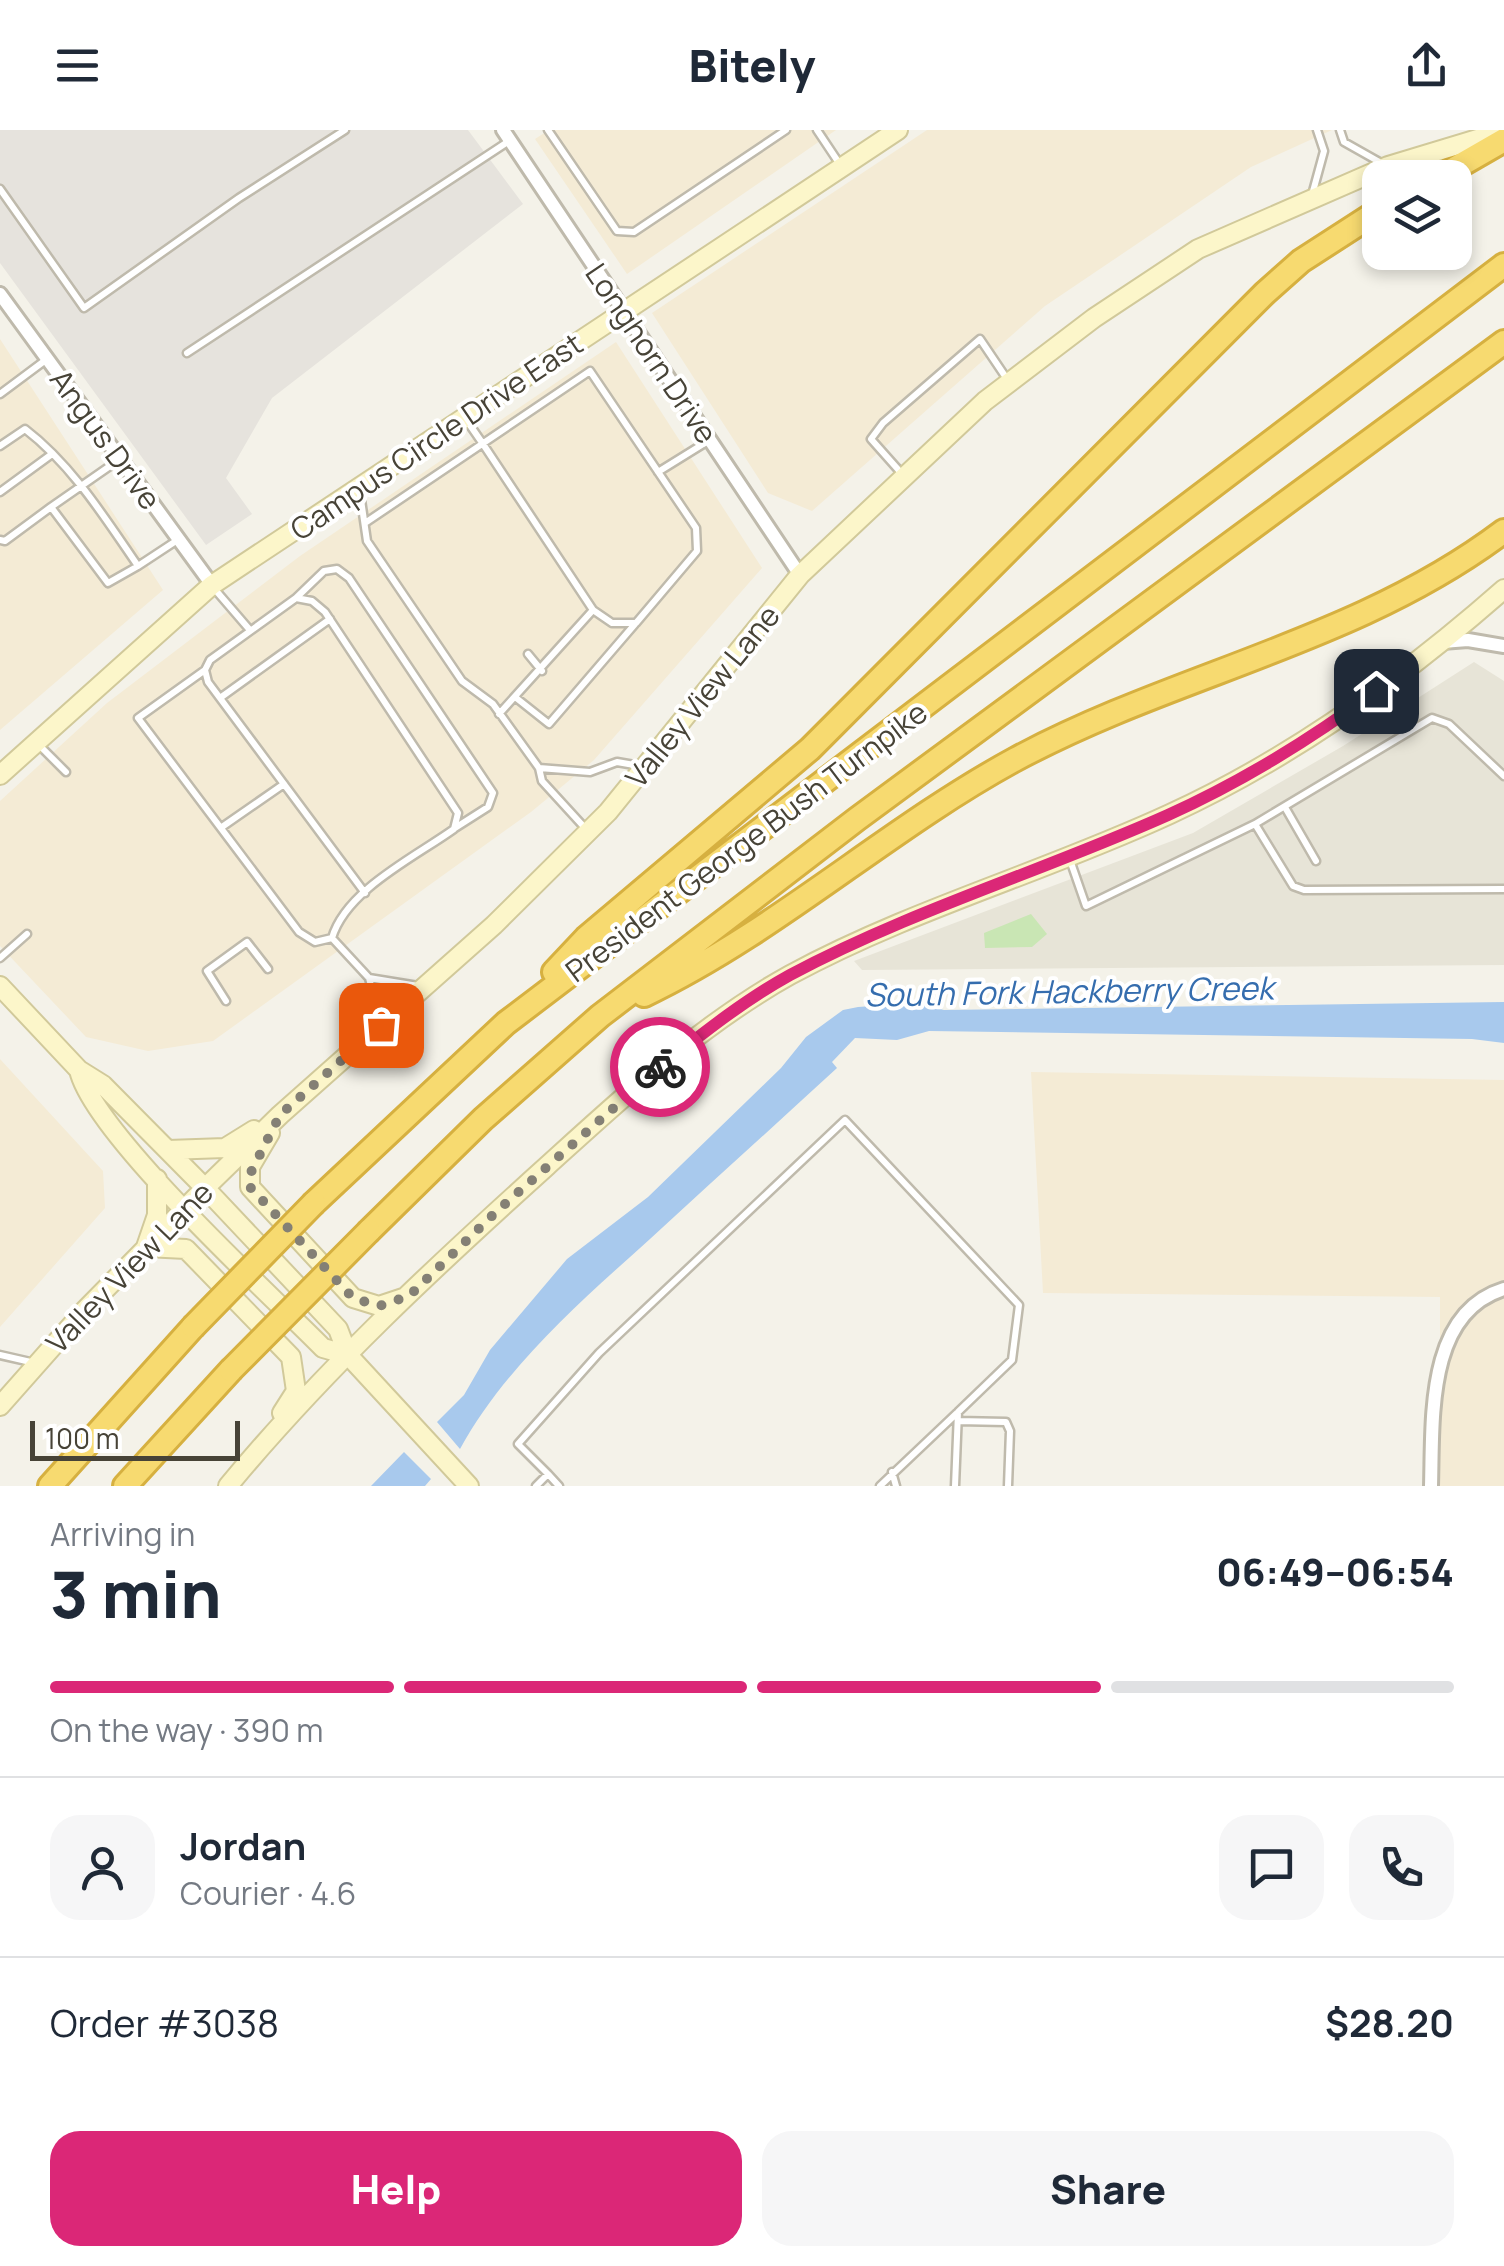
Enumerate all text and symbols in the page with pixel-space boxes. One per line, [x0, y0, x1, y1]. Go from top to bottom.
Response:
text: Bitely [689, 34, 815, 96]
icon: menu [50, 38, 105, 93]
icon: share [1399, 38, 1454, 93]
map controls [1362, 160, 1472, 270]
button: layers [1362, 160, 1472, 270]
street label: Longhorn Drive [577, 255, 727, 451]
street label: Campus Circle Drive East [282, 323, 590, 549]
street label: Angus Drive [41, 360, 171, 518]
street label: Valley View Lane [616, 596, 788, 796]
pin [1334, 649, 1419, 734]
icon: home [1349, 664, 1404, 719]
street label: President George Bush Turnpike [557, 691, 935, 991]
water label: South Fork Hackberry Creek [864, 965, 1278, 1017]
pin [339, 983, 424, 1068]
icon: bag [354, 998, 409, 1053]
courier [610, 1017, 710, 1117]
icon: bike [633, 1040, 688, 1095]
street label: Valley View Lane [36, 1172, 222, 1362]
scale bar [30, 1416, 240, 1460]
text: 100 m [45, 1419, 119, 1457]
text: Arriving in [50, 1512, 195, 1556]
text: 06:49–06:54 [1216, 1545, 1454, 1597]
text: 3 min [50, 1549, 222, 1638]
text: On the way · 390 m [50, 1708, 323, 1752]
button: person [50, 1815, 155, 1920]
button: chat [1219, 1815, 1324, 1920]
button: phone [1349, 1815, 1454, 1920]
text: Jordan [180, 1819, 306, 1871]
text: Courier · 4.6 [180, 1871, 356, 1915]
text: Order #3038 [50, 1996, 279, 2048]
text: $28.20 [1325, 1996, 1454, 2048]
button: Help [50, 2131, 742, 2246]
button: Share [762, 2131, 1454, 2246]

